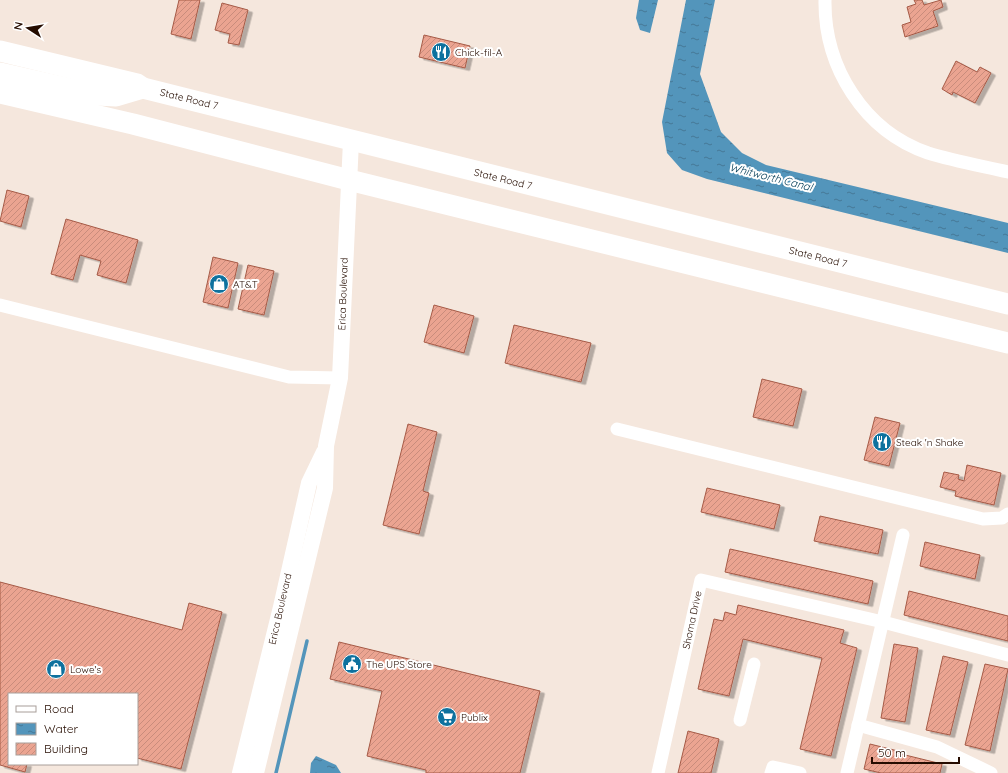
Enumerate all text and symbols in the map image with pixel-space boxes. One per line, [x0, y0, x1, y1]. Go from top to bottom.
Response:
north arrow [8, 8, 48, 48]
text: N [11, 21, 26, 31]
restaurant icon: Chick-fil-A [430, 41, 452, 63]
place label: Chick-fil-A [455, 46, 503, 59]
street label: State Road 7 [159, 85, 219, 113]
water label: Whitworth Canal [728, 160, 815, 194]
street label: State Road 7 [473, 165, 533, 193]
street label: State Road 7 [788, 243, 848, 271]
street label: Erica Boulevard [335, 257, 351, 331]
shop icon: AT&T [208, 273, 230, 295]
place label: AT&T [233, 278, 258, 291]
restaurant icon: Steak 'n Shake [871, 431, 893, 453]
place label: Steak 'n Shake [896, 436, 964, 449]
street label: Erica Boulevard [265, 572, 295, 646]
street label: Shoma Drive [679, 589, 705, 650]
public building icon: The UPS Store [341, 653, 363, 675]
shop icon: Lowe's [45, 658, 67, 680]
place label: The UPS Store [366, 658, 432, 671]
place label: Lowe's [70, 663, 101, 676]
legend [8, 693, 138, 765]
text: Road [44, 701, 74, 716]
supermarket icon: Publix [436, 706, 458, 728]
place label: Publix [461, 711, 488, 724]
text: Water [44, 721, 79, 736]
scale bar [872, 739, 959, 765]
text: Building [44, 741, 88, 756]
text: 50 m [878, 745, 906, 760]

